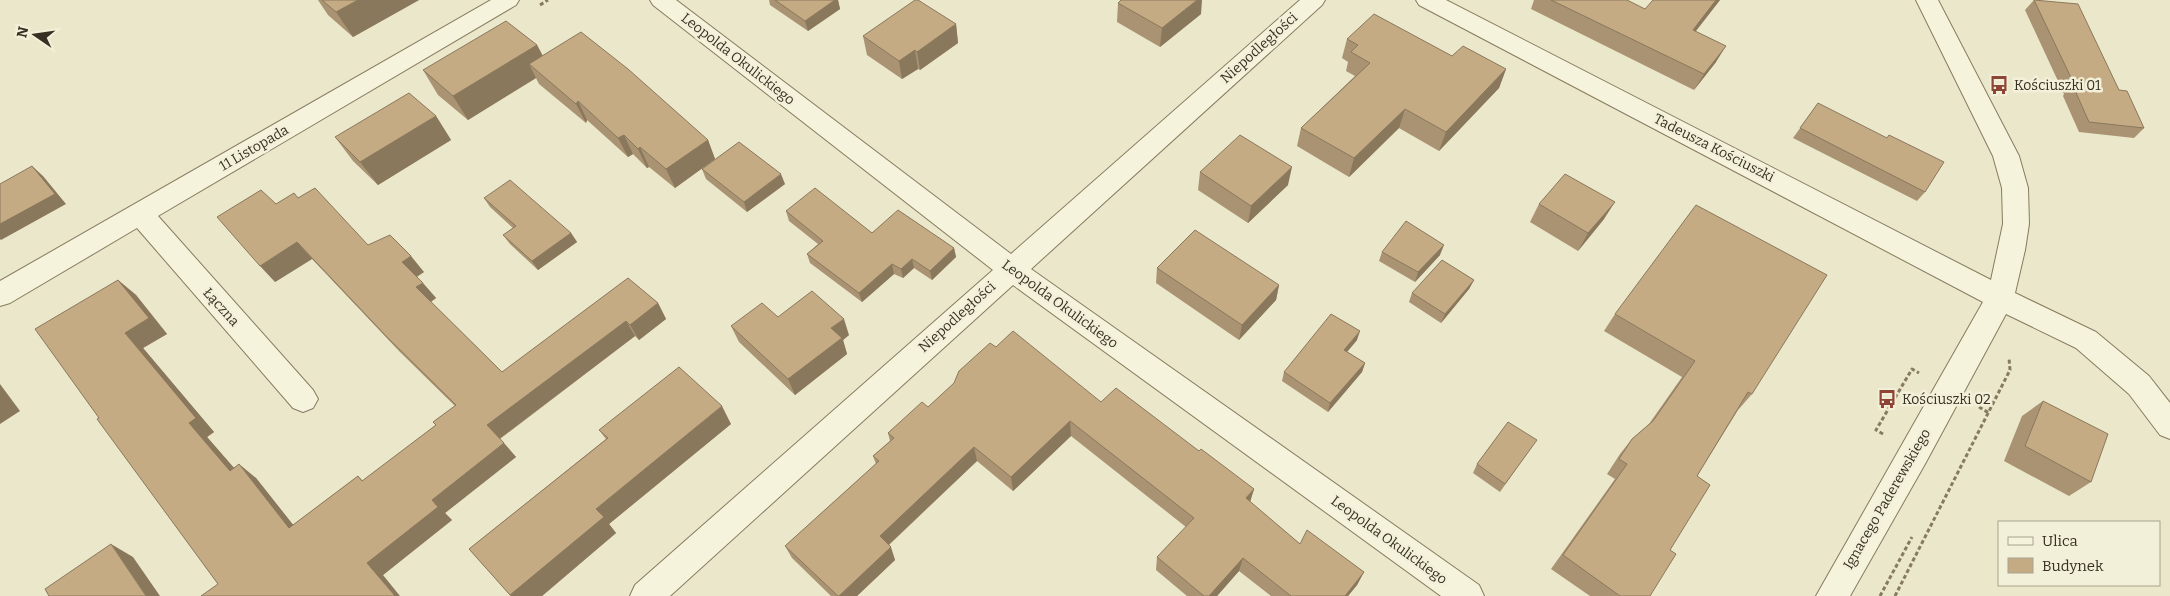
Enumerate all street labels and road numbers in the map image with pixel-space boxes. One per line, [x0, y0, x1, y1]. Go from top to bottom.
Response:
street label: Leopolda Okulickiego [678, 9, 798, 109]
street label: Niepodległości [1217, 9, 1301, 87]
street label: Tadeusza Kościuszki [1651, 110, 1777, 186]
street label: 11 Listopada [216, 121, 292, 175]
street label: Leopolda Okulickiego [999, 256, 1121, 352]
street label: Niepodległości [915, 278, 999, 356]
street label: Łączna [199, 284, 243, 330]
street label: Ignacego Paderewskiego [1840, 426, 1934, 572]
street label: Leopolda Okulickiego [1328, 492, 1450, 588]

